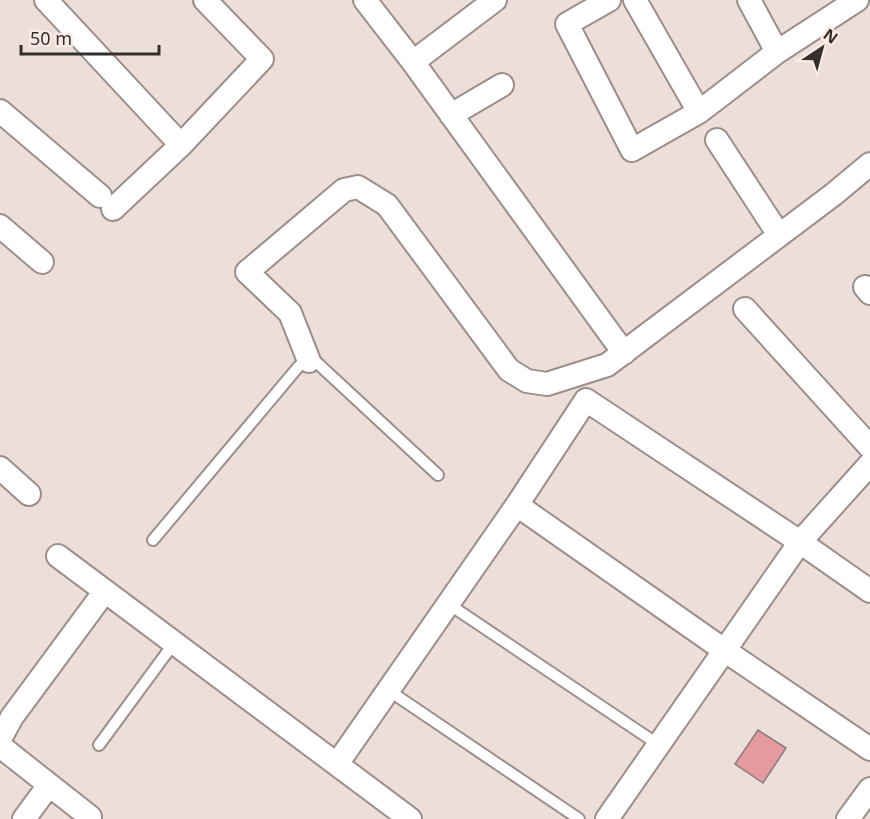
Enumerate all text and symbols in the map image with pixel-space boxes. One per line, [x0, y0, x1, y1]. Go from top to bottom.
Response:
scale bar [21, 18, 159, 56]
north arrow [792, 18, 852, 78]
text: N [819, 23, 843, 49]
text: 50 m [30, 26, 72, 50]

